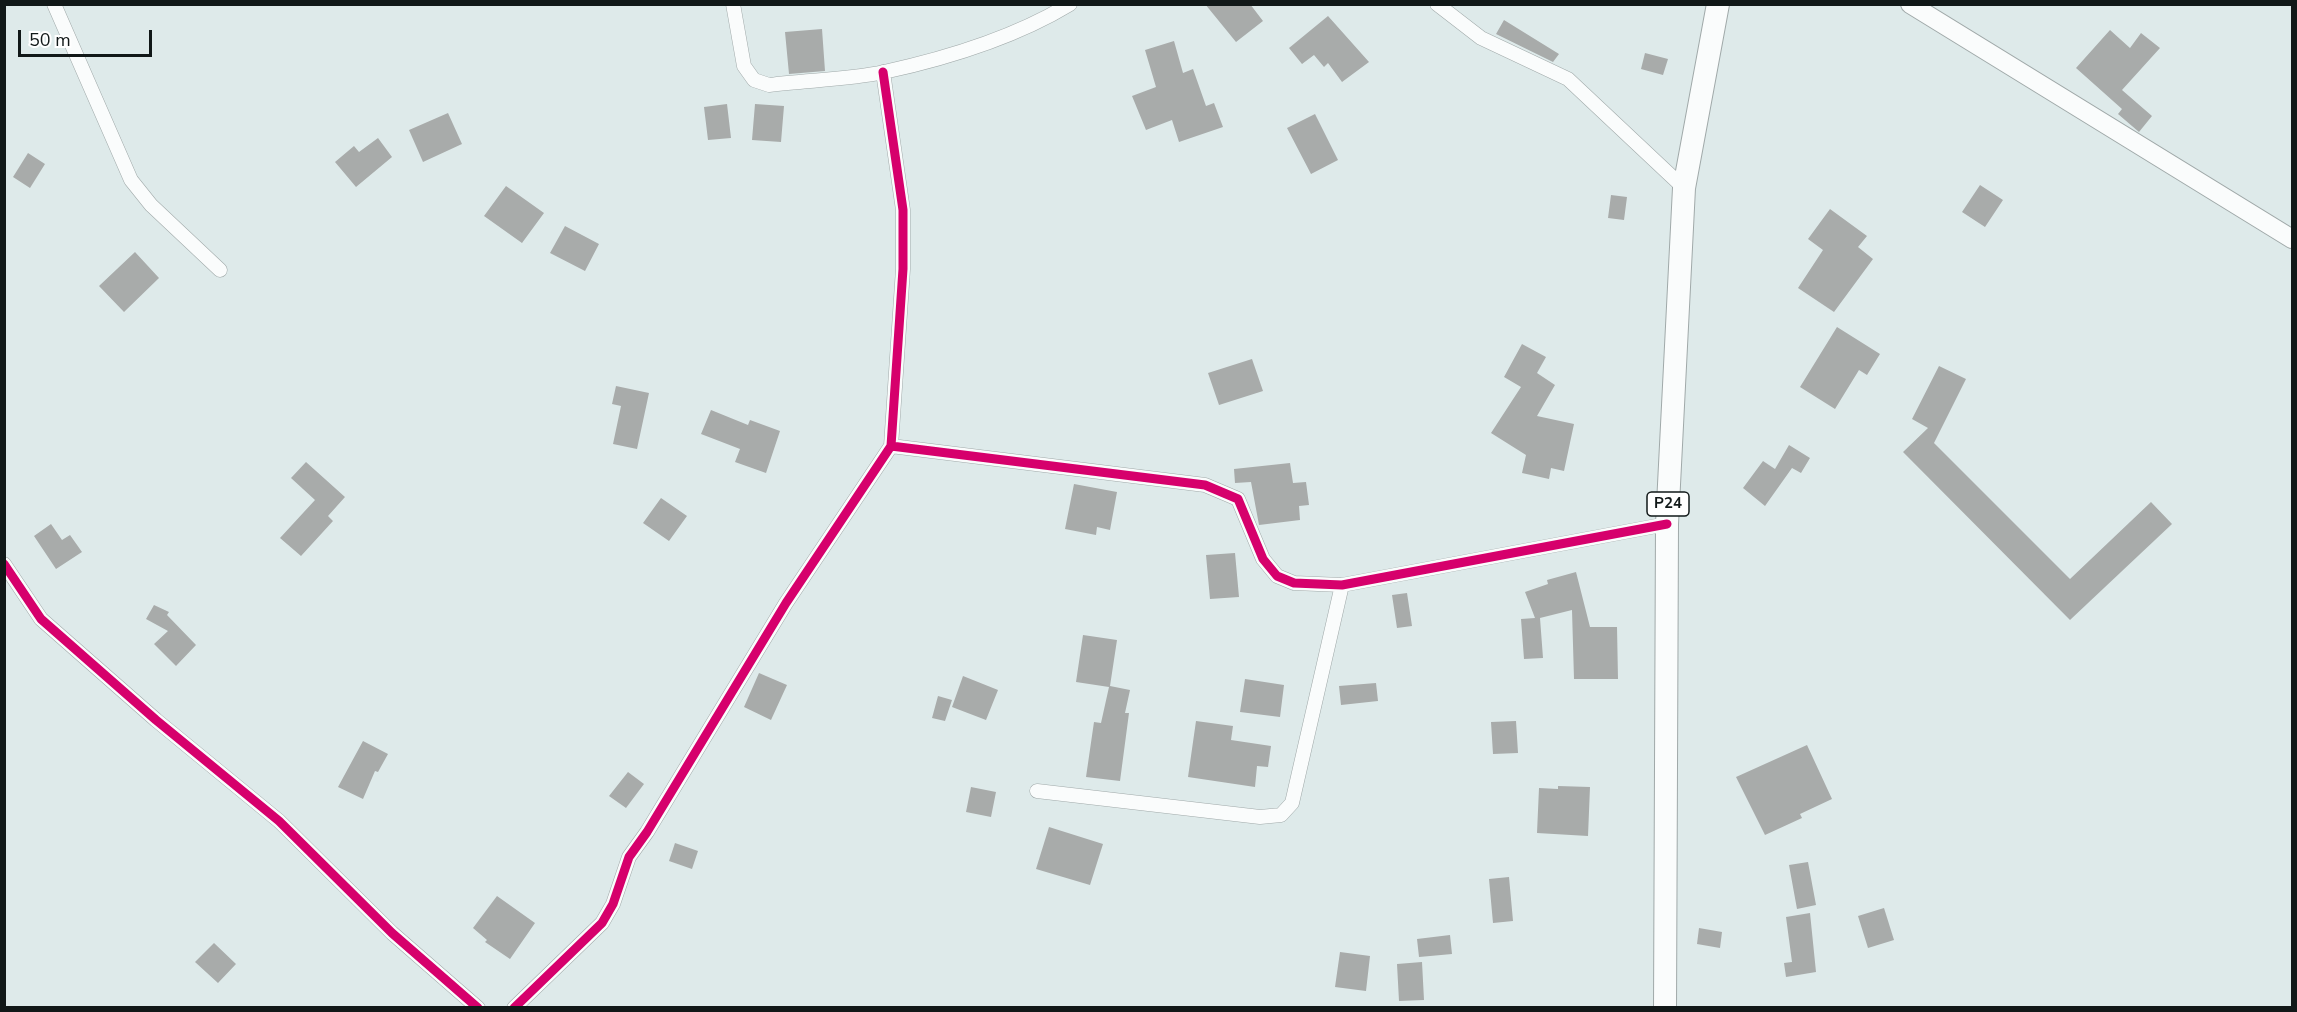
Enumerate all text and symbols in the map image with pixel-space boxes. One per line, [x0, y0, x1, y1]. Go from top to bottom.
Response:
scale bar [21, 18, 154, 56]
text: 50 m [29, 28, 71, 52]
road number: P24 [1647, 492, 1689, 516]

